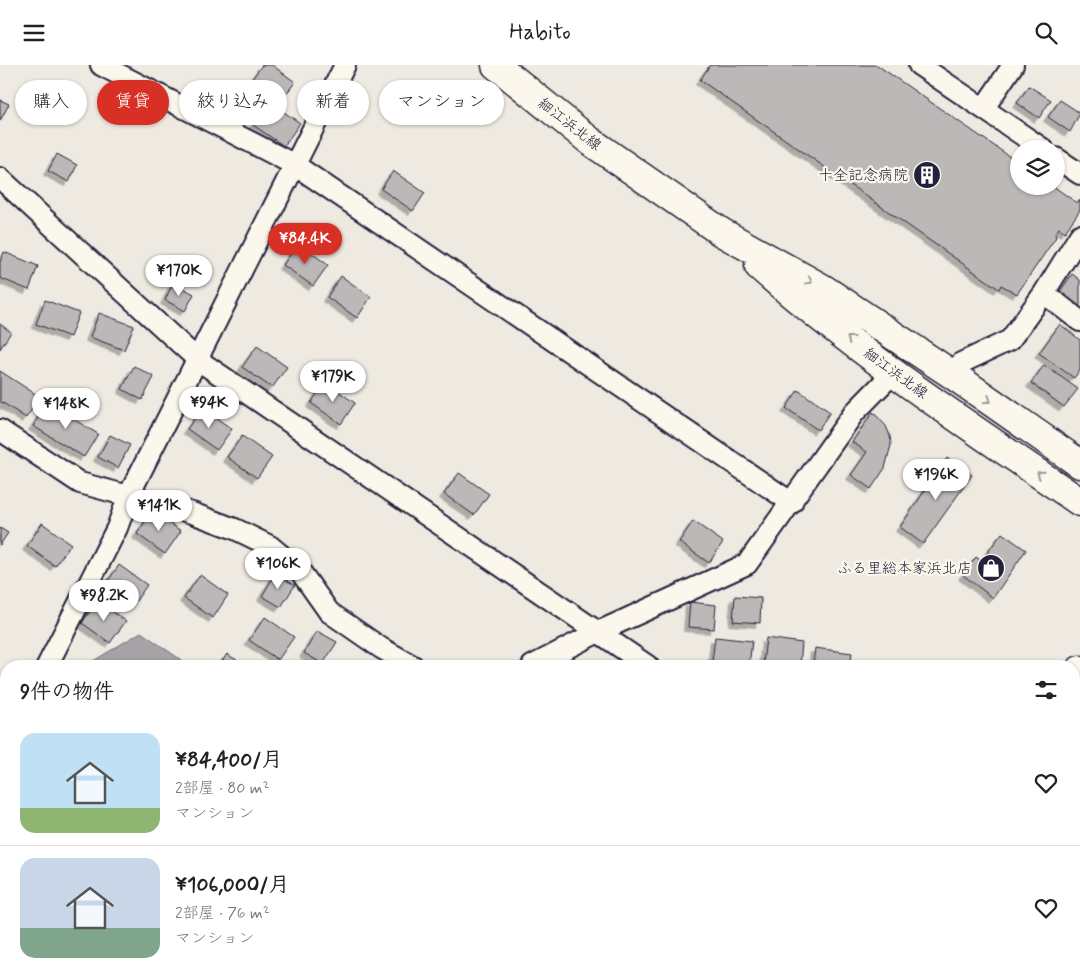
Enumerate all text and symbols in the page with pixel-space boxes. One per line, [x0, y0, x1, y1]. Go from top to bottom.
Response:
icon: menu [20, 19, 48, 47]
text: Habito [509, 19, 571, 47]
icon: search [1032, 19, 1060, 47]
chip: 購入 [15, 80, 87, 125]
chip: 賃貸 [97, 80, 169, 125]
chip: 絞り込み [179, 80, 287, 125]
chip: 新着 [297, 80, 369, 125]
chip: マンション [379, 80, 504, 125]
street label: 細江浜北線 [534, 94, 605, 156]
map controls [1010, 140, 1065, 195]
button: layers [1010, 140, 1065, 195]
building icon: 十全記念病院 [912, 160, 942, 190]
place label: 十全記念病院 [818, 166, 908, 186]
pin: ¥84.4K [264, 223, 346, 265]
text: ¥84.4K [279, 228, 331, 249]
pin: ¥170K [144, 255, 214, 297]
text: ¥170K [156, 260, 202, 281]
one-way arrow [804, 275, 813, 285]
one-way arrow [847, 337, 856, 345]
street label: 細江浜北線 [859, 344, 932, 404]
pin: ¥179K [298, 361, 368, 403]
text: ¥179K [311, 366, 355, 387]
pin: ¥148K [31, 387, 101, 430]
pin: ¥94K [179, 387, 239, 429]
text: ¥94K [190, 392, 228, 413]
text: ¥148K [43, 393, 89, 414]
one-way arrow [983, 394, 992, 403]
pin: ¥196K [901, 459, 971, 501]
text: ¥196K [914, 464, 958, 485]
one-way arrow [1036, 471, 1046, 480]
pin: ¥141K [124, 489, 194, 532]
text: ¥141K [137, 495, 181, 516]
pin: ¥106K [243, 547, 313, 590]
text: ¥106K [256, 553, 300, 574]
shop icon: ふる里総本家浜北店 [976, 553, 1006, 583]
place label: ふる里総本家浜北店 [837, 559, 972, 579]
pin: ¥98.2K [63, 579, 145, 622]
text: ¥98.2K [80, 585, 128, 606]
icon: filters [1032, 676, 1060, 704]
text: 9件の物件 [20, 678, 114, 706]
text: ¥84,400/月 [175, 746, 283, 774]
icon: home [60, 753, 120, 813]
icon: heart [1032, 769, 1060, 797]
text: 2部屋 · 80 m² [175, 778, 269, 799]
text: マンション [175, 803, 254, 824]
text: ¥106,000/月 [175, 871, 289, 899]
icon: home [60, 878, 120, 938]
icon: heart [1032, 894, 1060, 922]
text: 2部屋 · 76 m² [175, 903, 270, 924]
text: マンション [175, 928, 254, 949]

